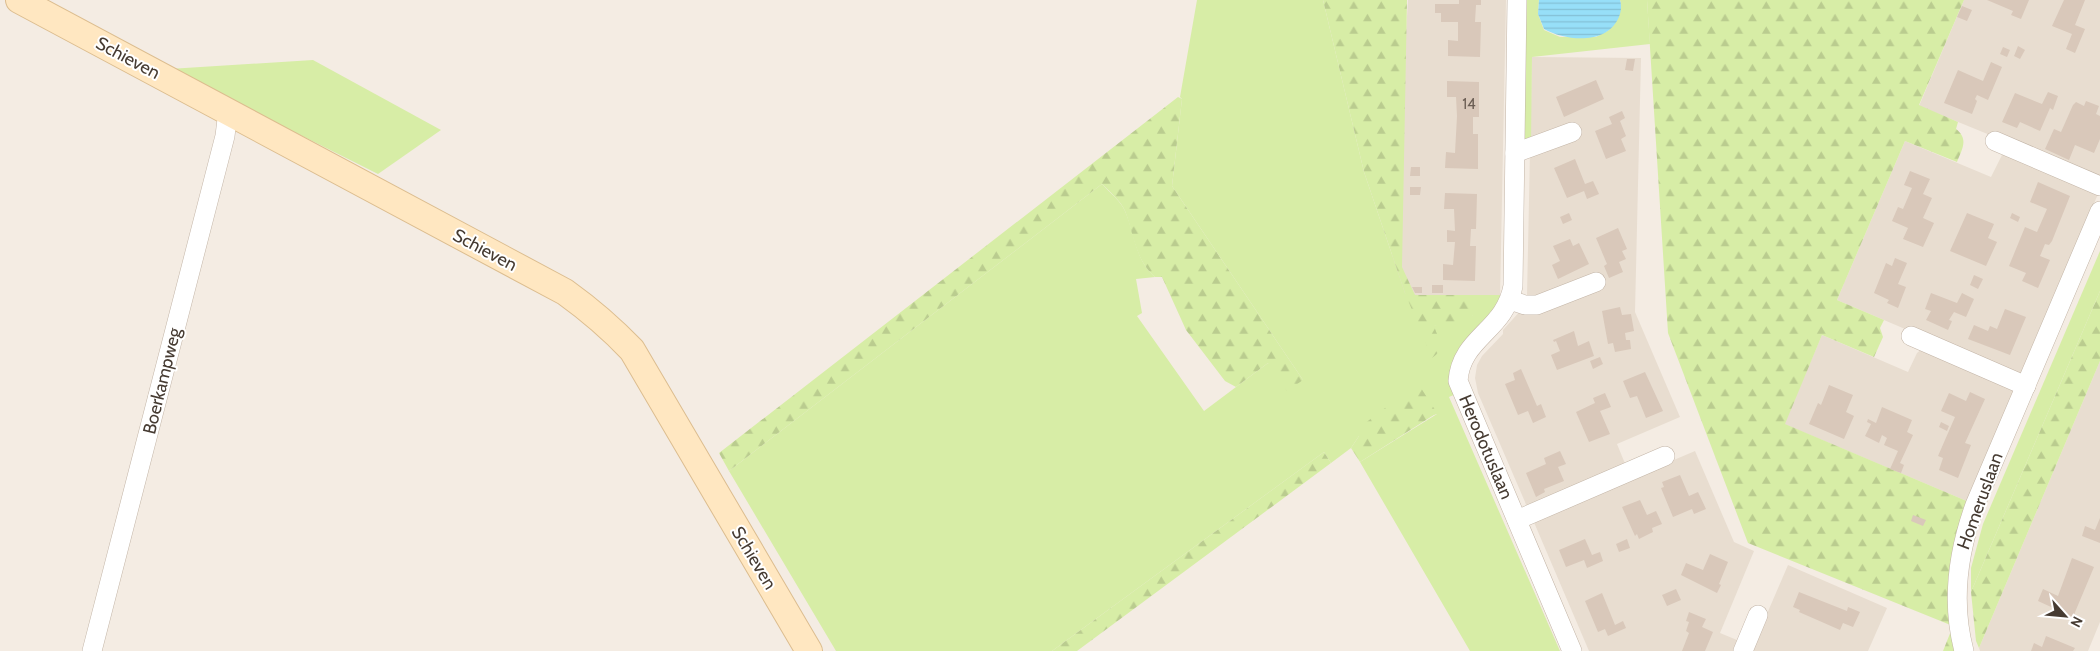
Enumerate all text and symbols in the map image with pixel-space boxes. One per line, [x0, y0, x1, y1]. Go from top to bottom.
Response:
street label: Schieven [92, 32, 164, 84]
house number: 14 [1462, 95, 1476, 113]
street label: Schieven [449, 224, 521, 276]
street label: Boerkampweg [138, 324, 186, 437]
street label: Herodotuslaan [1454, 391, 1518, 503]
street label: Homeruslaan [1952, 450, 2008, 552]
street label: Schieven [727, 523, 781, 593]
north arrow [2040, 591, 2090, 641]
text: N [2066, 613, 2087, 630]

